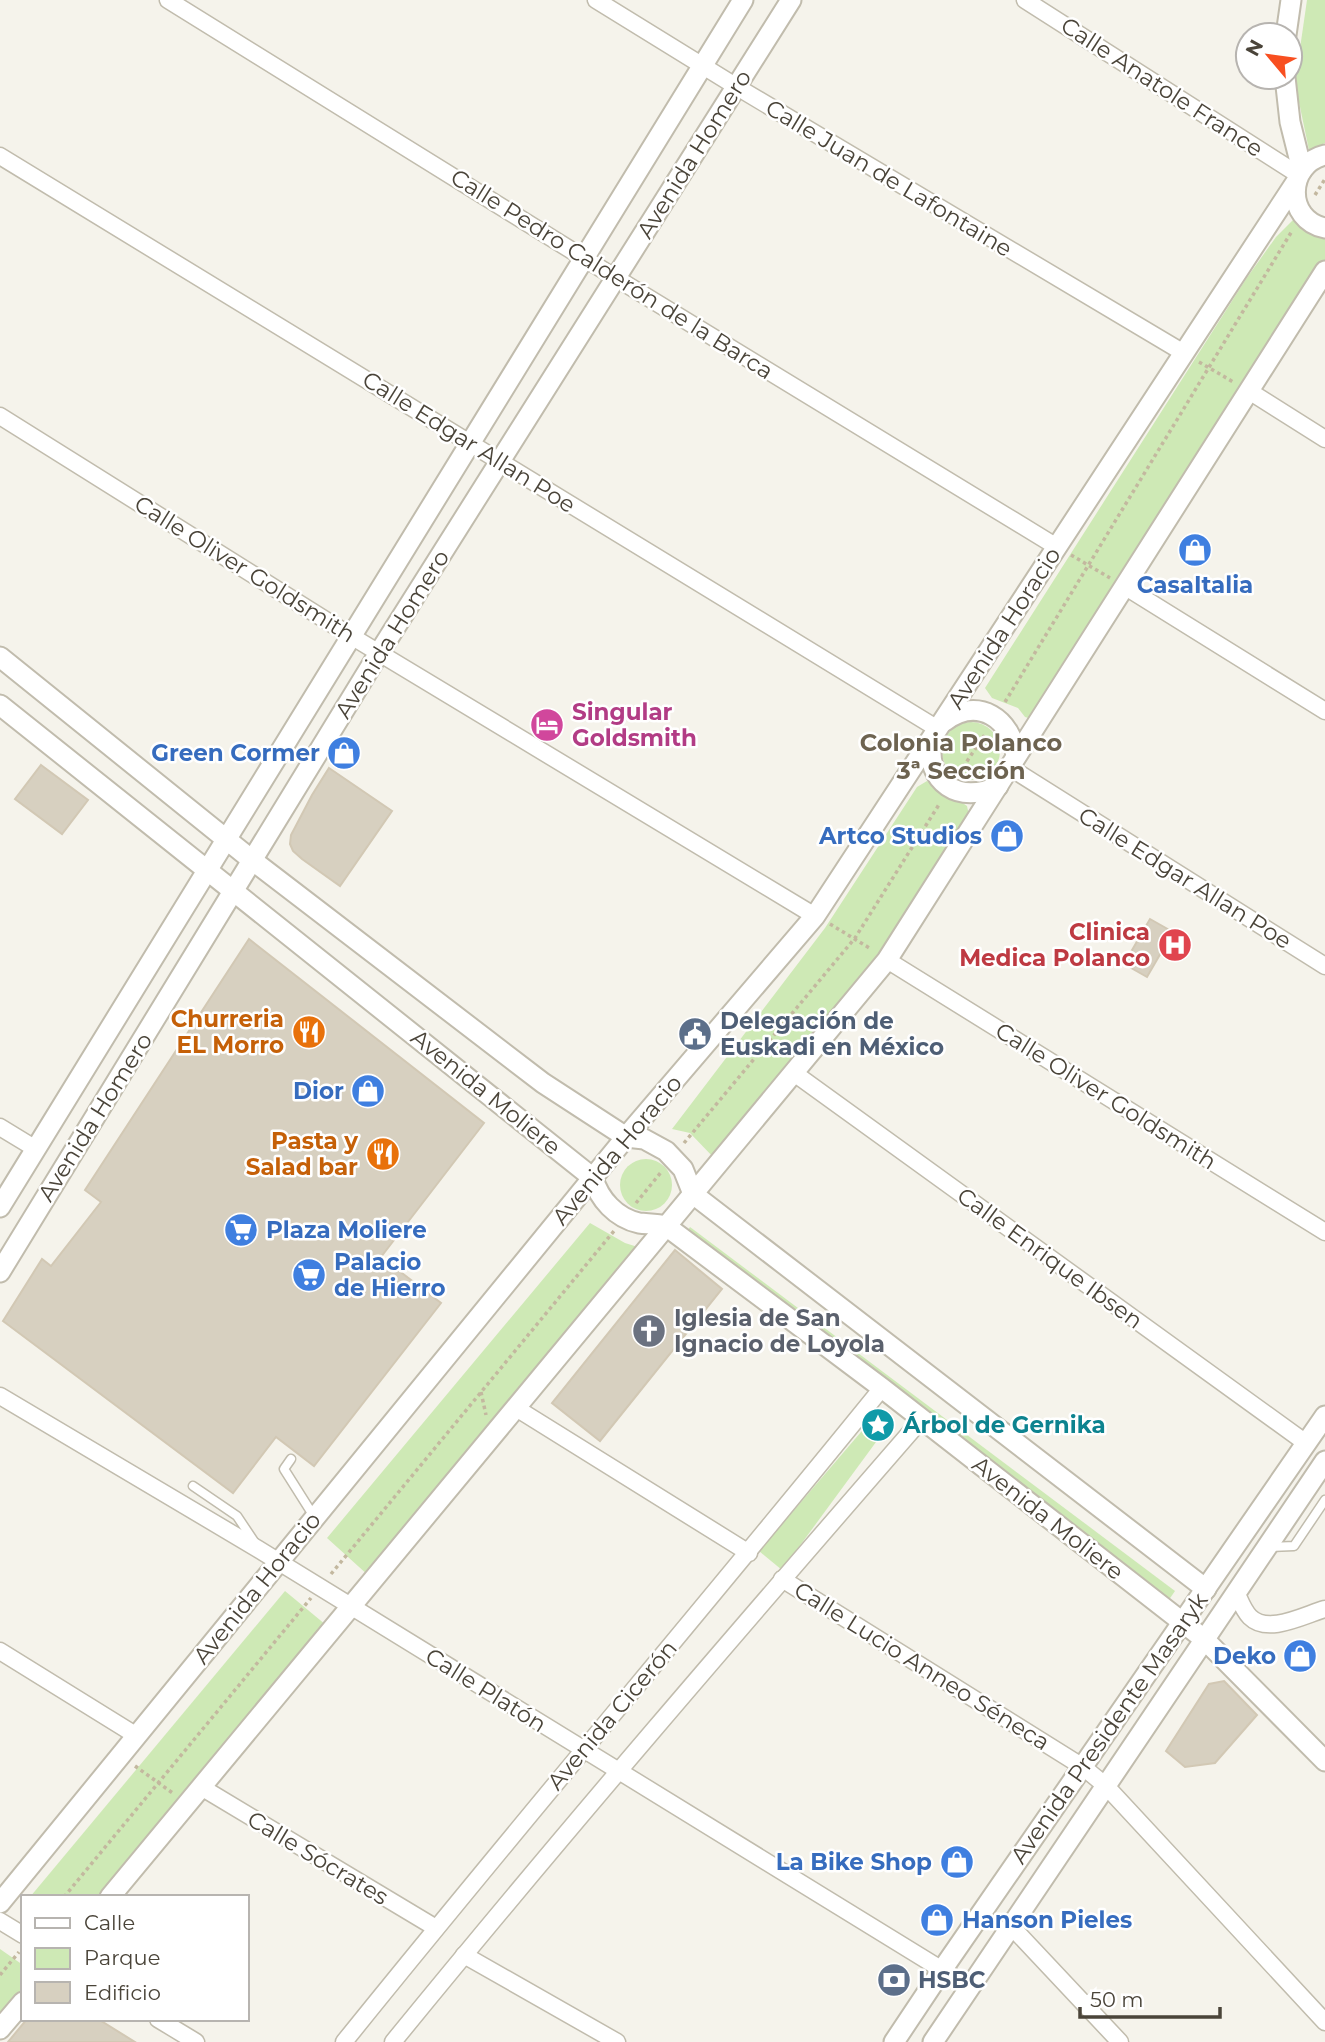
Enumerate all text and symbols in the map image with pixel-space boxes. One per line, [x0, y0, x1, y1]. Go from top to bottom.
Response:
street label: Calle Anatole France [1056, 11, 1268, 163]
north arrow [1234, 21, 1304, 91]
text: N [1241, 36, 1268, 60]
street label: Avenida Homero [631, 64, 757, 244]
street label: Calle Juan de Lafontaine [761, 93, 1017, 263]
street label: Calle Pedro Calderón de la Barca [446, 163, 778, 385]
street label: Calle Edgar Allan Poe [357, 365, 581, 519]
street label: Calle Oliver Goldsmith [129, 489, 361, 649]
shop icon: CasaItalia [1176, 531, 1214, 569]
street label: Avenida Horacio [941, 542, 1067, 714]
street label: Avenida Homero [329, 544, 455, 724]
place label: CasaItalia [1137, 571, 1253, 599]
place label: Singular Goldsmith [572, 698, 697, 752]
hotel icon: Singular Goldsmith [528, 706, 566, 744]
district label: Colonia Polanco 3ª Sección [860, 728, 1062, 785]
shop icon: Green Cormer [325, 734, 363, 772]
place label: Green Cormer [151, 739, 320, 767]
street label: Calle Edgar Allan Poe [1073, 801, 1297, 955]
shop icon: Artco Studios [988, 817, 1026, 855]
place label: Artco Studios [818, 822, 982, 850]
place label: Clinica Medica Polanco [959, 918, 1150, 972]
hospital icon: Clinica Medica Polanco [1156, 926, 1194, 964]
place label: Churreria EL Morro [171, 1005, 284, 1059]
place label: Delegación de Euskadi en México [720, 1007, 944, 1061]
restaurant icon: Churreria EL Morro [290, 1013, 328, 1051]
public building icon: Delegación de Euskadi en México [676, 1015, 714, 1053]
street label: Calle Oliver Goldsmith [990, 1016, 1222, 1176]
street label: Avenida Moliere [406, 1023, 566, 1161]
street label: Avenida Homero [32, 1027, 158, 1207]
street label: Avenida Horacio [546, 1069, 688, 1231]
shop icon: Dior [349, 1072, 387, 1110]
place label: Dior [293, 1077, 344, 1105]
place label: Pasta y Salad bar [246, 1127, 358, 1181]
restaurant icon: Pasta y Salad bar [364, 1135, 402, 1173]
street label: Calle Enrique Ibsen [952, 1181, 1148, 1335]
supermarket icon: Plaza Moliere [222, 1211, 260, 1249]
place label: Plaza Moliere [266, 1216, 427, 1244]
place label: Palacio de Hierro [334, 1248, 446, 1302]
supermarket icon: Palacio de Hierro [290, 1256, 328, 1294]
place label: Iglesia de San Ignacio de Loyola [674, 1304, 885, 1358]
church icon: Iglesia de San Ignacio de Loyola [630, 1312, 668, 1350]
place icon: Árbol de Gernika [859, 1406, 897, 1444]
place label: Árbol de Gernika [902, 1411, 1106, 1439]
street label: Avenida Moliere [967, 1450, 1129, 1586]
street label: Avenida Horacio [187, 1506, 327, 1670]
street label: Calle Lucio Anneo Séneca [789, 1576, 1055, 1756]
street label: Avenida Presidente Masaryk [1004, 1587, 1214, 1869]
street label: Avenida Cicerón [541, 1634, 683, 1796]
shop icon: Deko [1281, 1637, 1319, 1675]
street label: Calle Platón [420, 1642, 552, 1738]
place label: Deko [1213, 1642, 1276, 1670]
street label: Calle Sócrates [242, 1805, 394, 1911]
shop icon: La Bike Shop [938, 1843, 976, 1881]
place label: La Bike Shop [776, 1848, 932, 1876]
legend [21, 1895, 248, 2021]
shop icon: Hanson Pieles [918, 1901, 956, 1939]
place label: Hanson Pieles [962, 1906, 1132, 1934]
text: Calle [84, 1910, 135, 1935]
text: Parque [84, 1945, 160, 1970]
bank icon: HSBC [875, 1961, 913, 1999]
place label: HSBC [918, 1966, 986, 1994]
scale bar [1080, 1976, 1220, 2020]
text: Edificio [84, 1980, 161, 2005]
text: 50 m [1090, 1987, 1144, 2012]

